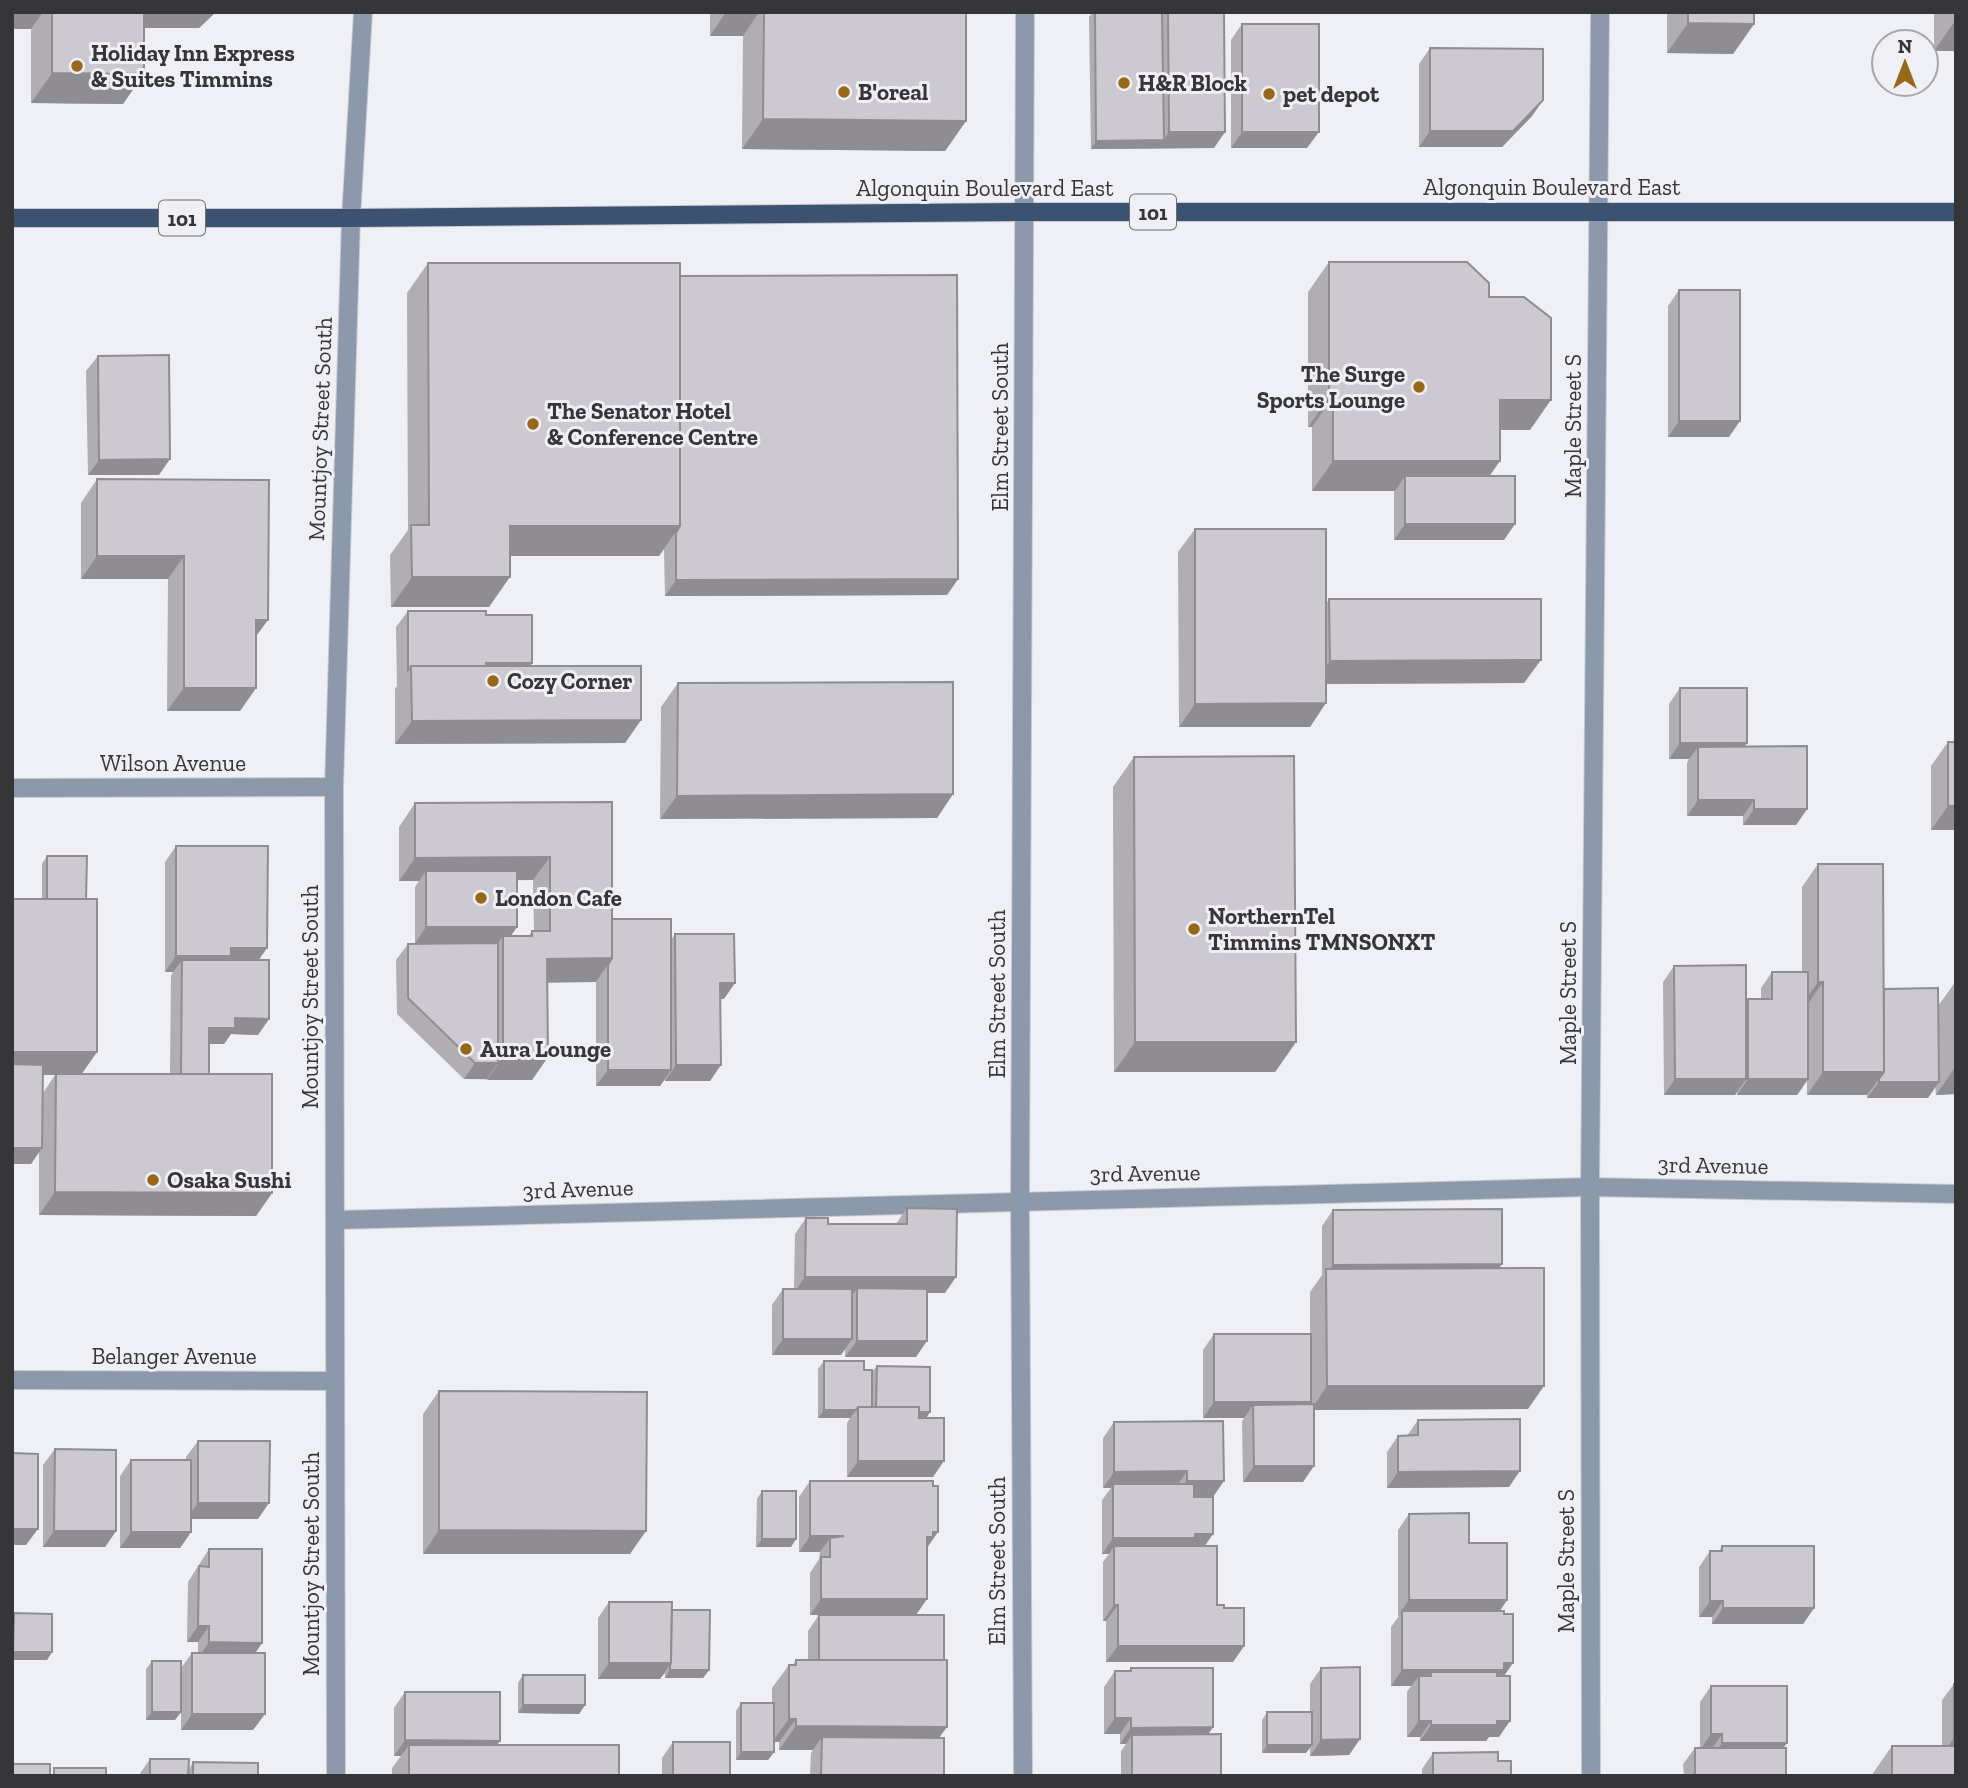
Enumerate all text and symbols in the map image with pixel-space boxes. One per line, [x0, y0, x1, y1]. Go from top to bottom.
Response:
north arrow [1870, 28, 1940, 98]
text: N [1898, 35, 1912, 58]
place label: Holiday Inn Express & Suites Timmins [91, 39, 295, 93]
marker: Holiday Inn Express & Suites Timmins [69, 58, 85, 74]
place label: H&R Block [1138, 69, 1247, 97]
marker: H&R Block [1116, 75, 1132, 91]
place label: B'oreal [858, 78, 929, 106]
place label: pet depot [1283, 80, 1380, 108]
marker: B'oreal [836, 84, 852, 100]
marker: pet depot [1261, 86, 1277, 102]
street label: Algonquin Boulevard East [1423, 173, 1681, 201]
street label: Algonquin Boulevard East [856, 174, 1114, 202]
road number: 101 [1130, 194, 1176, 230]
road number: 101 [159, 200, 205, 235]
street label: Mountjoy Street South [302, 316, 338, 541]
street label: Elm Street South [986, 342, 1014, 511]
street label: Maple Street S [1559, 354, 1587, 498]
place label: The Surge Sports Lounge [1257, 360, 1405, 414]
marker: The Surge Sports Lounge [1411, 379, 1427, 395]
place label: The Senator Hotel & Conference Centre [547, 397, 758, 451]
marker: The Senator Hotel & Conference Centre [525, 416, 541, 432]
place label: Cozy Corner [507, 667, 632, 695]
marker: Cozy Corner [485, 673, 501, 689]
street label: Wilson Avenue [100, 749, 246, 777]
place label: London Cafe [495, 884, 622, 912]
street label: Mountjoy Street South [296, 885, 324, 1109]
marker: London Cafe [473, 890, 489, 906]
place label: NorthernTel Timmins TMNSONXT [1208, 902, 1435, 956]
street label: Elm Street South [983, 909, 1011, 1078]
marker: NorthernTel Timmins TMNSONXT [1186, 921, 1202, 937]
street label: Maple Street S [1554, 921, 1582, 1065]
place label: Aura Lounge [480, 1035, 611, 1063]
marker: Aura Lounge [458, 1041, 474, 1057]
street label: 3rd Avenue [1657, 1150, 1769, 1180]
street label: 3rd Avenue [1089, 1158, 1201, 1188]
place label: Osaka Sushi [167, 1166, 291, 1194]
marker: Osaka Sushi [145, 1172, 161, 1188]
street label: 3rd Avenue [522, 1173, 634, 1205]
street label: Belanger Avenue [91, 1342, 257, 1370]
street label: Mountjoy Street South [297, 1452, 325, 1676]
street label: Elm Street South [983, 1476, 1011, 1645]
street label: Maple Street S [1552, 1489, 1580, 1633]

